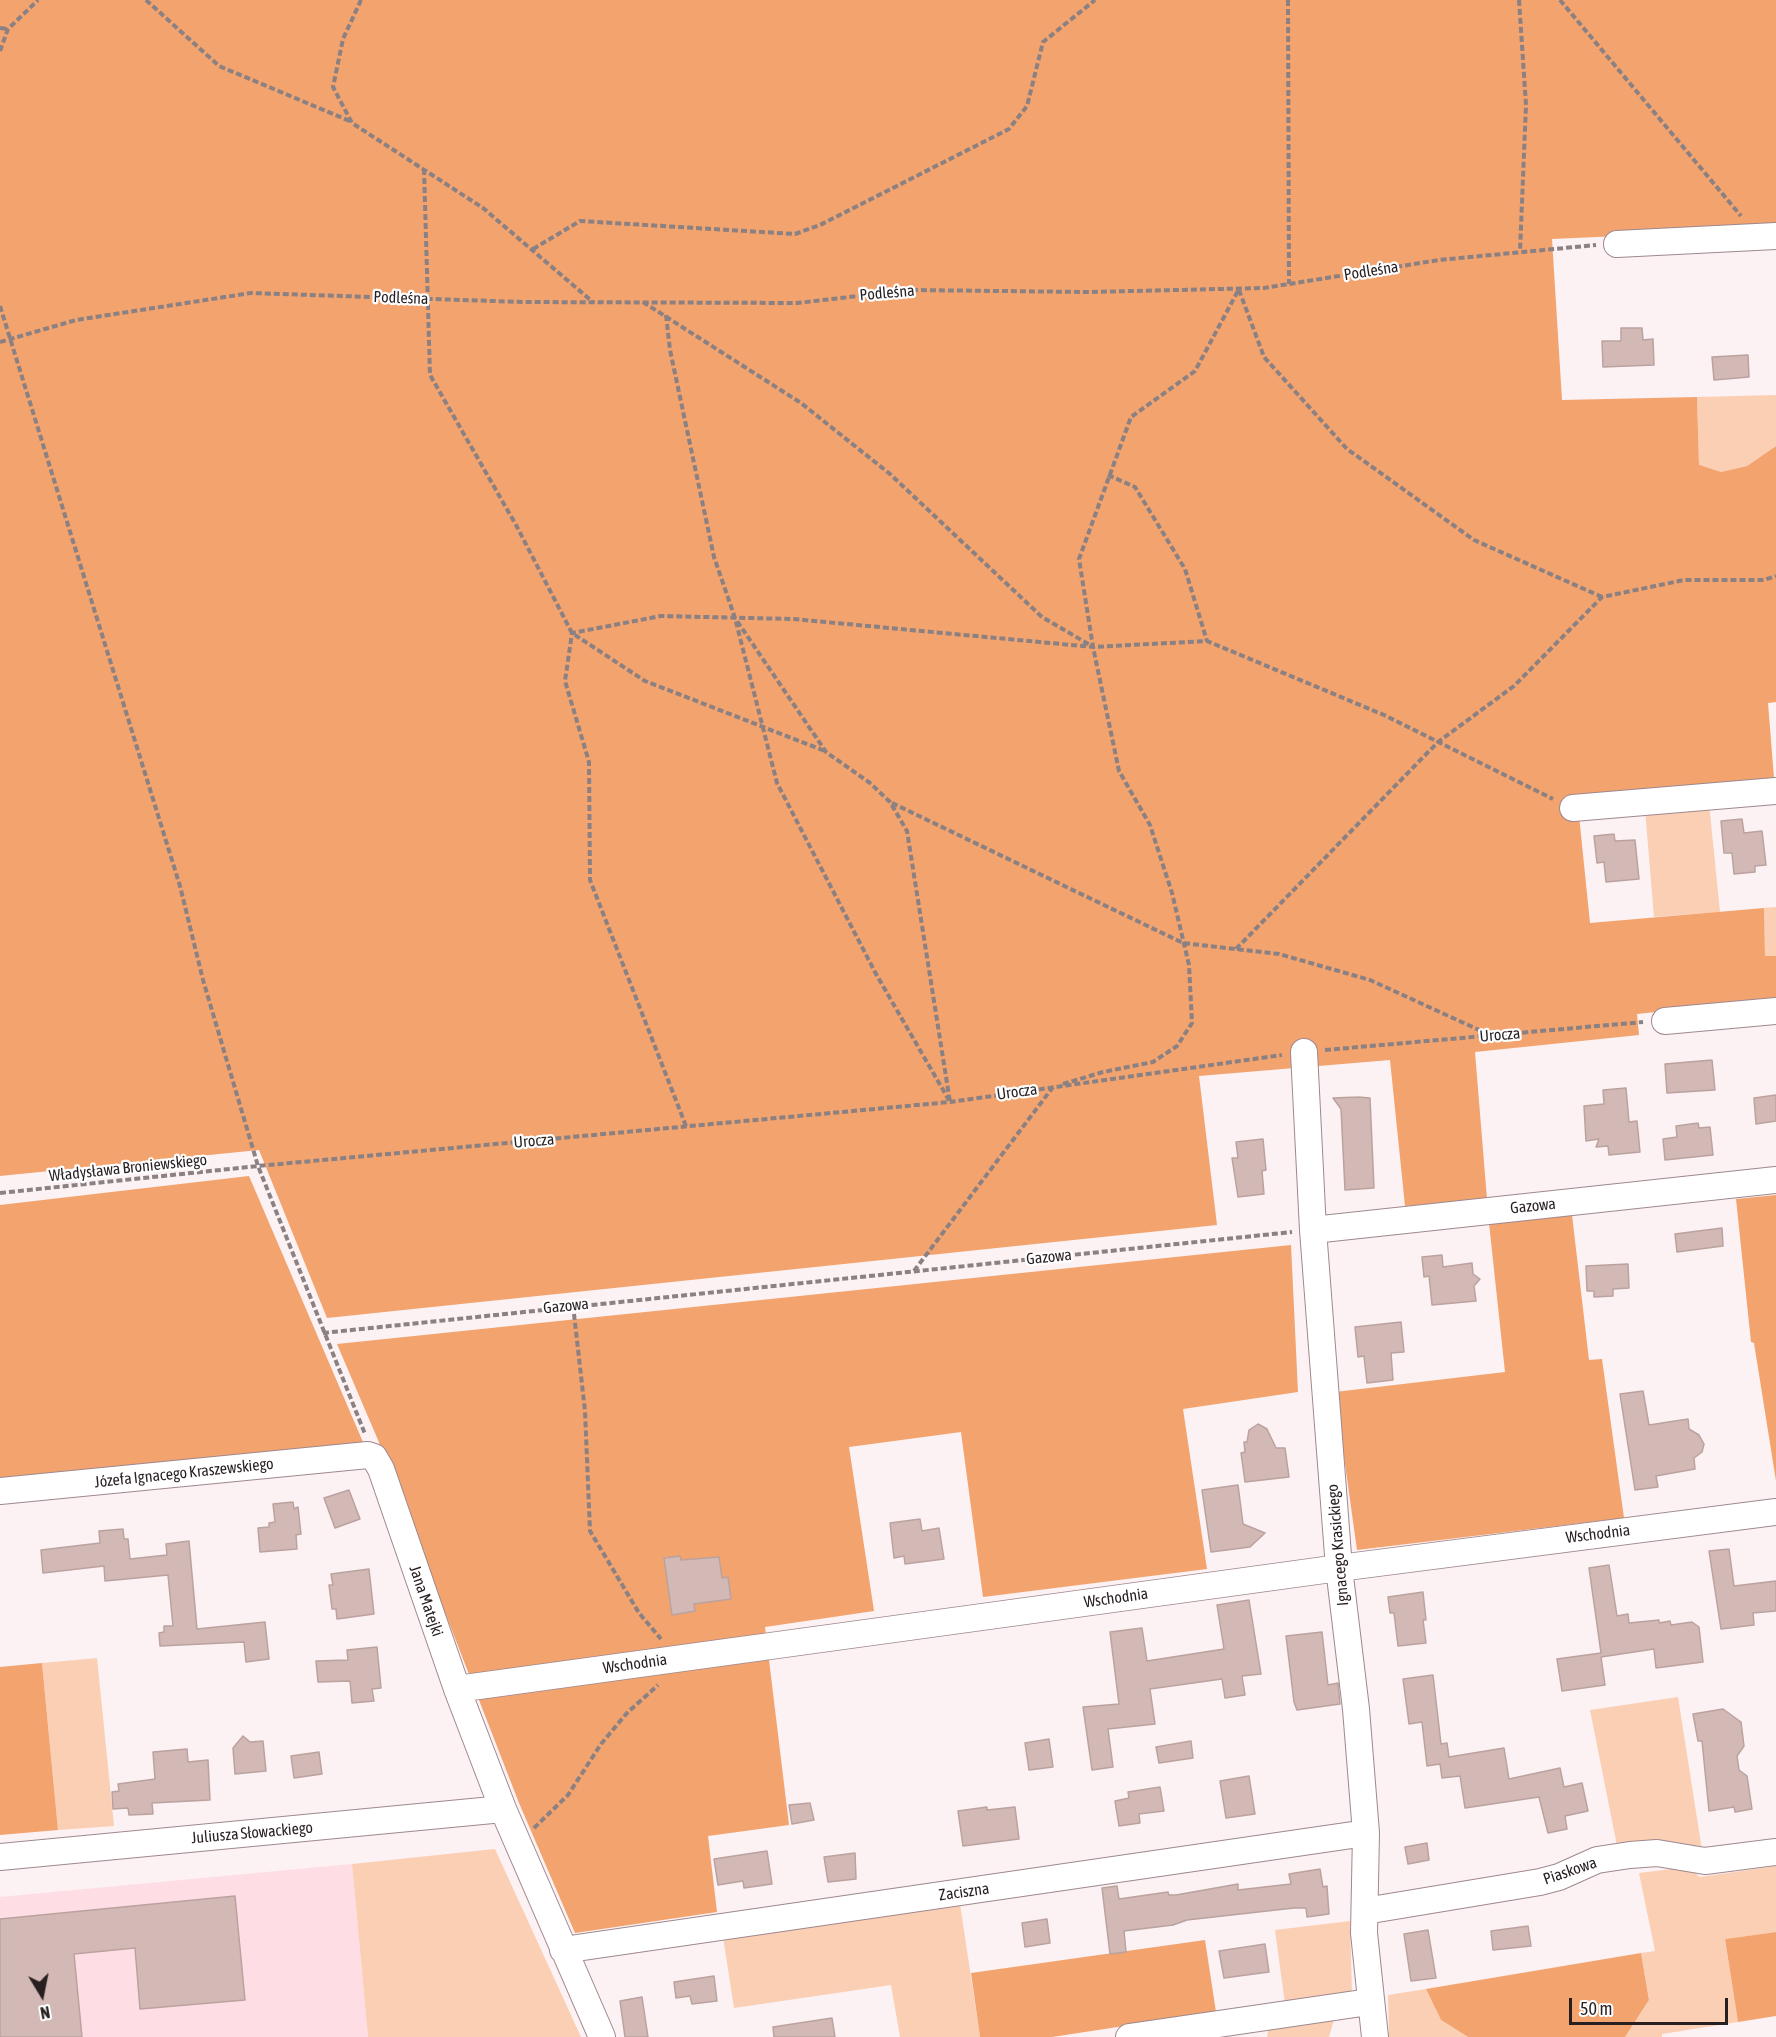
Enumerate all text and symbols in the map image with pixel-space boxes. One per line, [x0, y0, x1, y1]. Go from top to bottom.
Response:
street label: Podleśna [1342, 257, 1400, 285]
street label: Podleśna [859, 281, 915, 305]
street label: Podleśna [373, 287, 429, 309]
street label: Urocza [1479, 1024, 1521, 1046]
street label: Urocza [995, 1080, 1039, 1104]
street label: Urocza [513, 1130, 555, 1152]
street label: Władysława Broniewskiego [48, 1150, 208, 1186]
street label: Gazowa [1509, 1194, 1557, 1218]
street label: Gazowa [1025, 1245, 1073, 1269]
street label: Gazowa [542, 1294, 590, 1318]
street label: Józefa Ignacego Kraszewskiego [94, 1454, 274, 1492]
street label: Ignacego Krasickiego [1323, 1483, 1353, 1607]
street label: Wschodnia [1565, 1521, 1631, 1547]
street label: Jana Matejki [405, 1563, 447, 1639]
street label: Wschodnia [1083, 1584, 1149, 1612]
street label: Wschodnia [602, 1650, 668, 1678]
street label: Juliusza Słowackiego [190, 1818, 314, 1848]
street label: Piaskowa [1541, 1853, 1599, 1889]
street label: Zaciszna [937, 1879, 991, 1905]
north arrow [12, 1965, 72, 2025]
scale bar [1572, 1986, 1731, 2024]
text: 50 m [1580, 1998, 1612, 2019]
text: N [39, 2003, 51, 2022]

